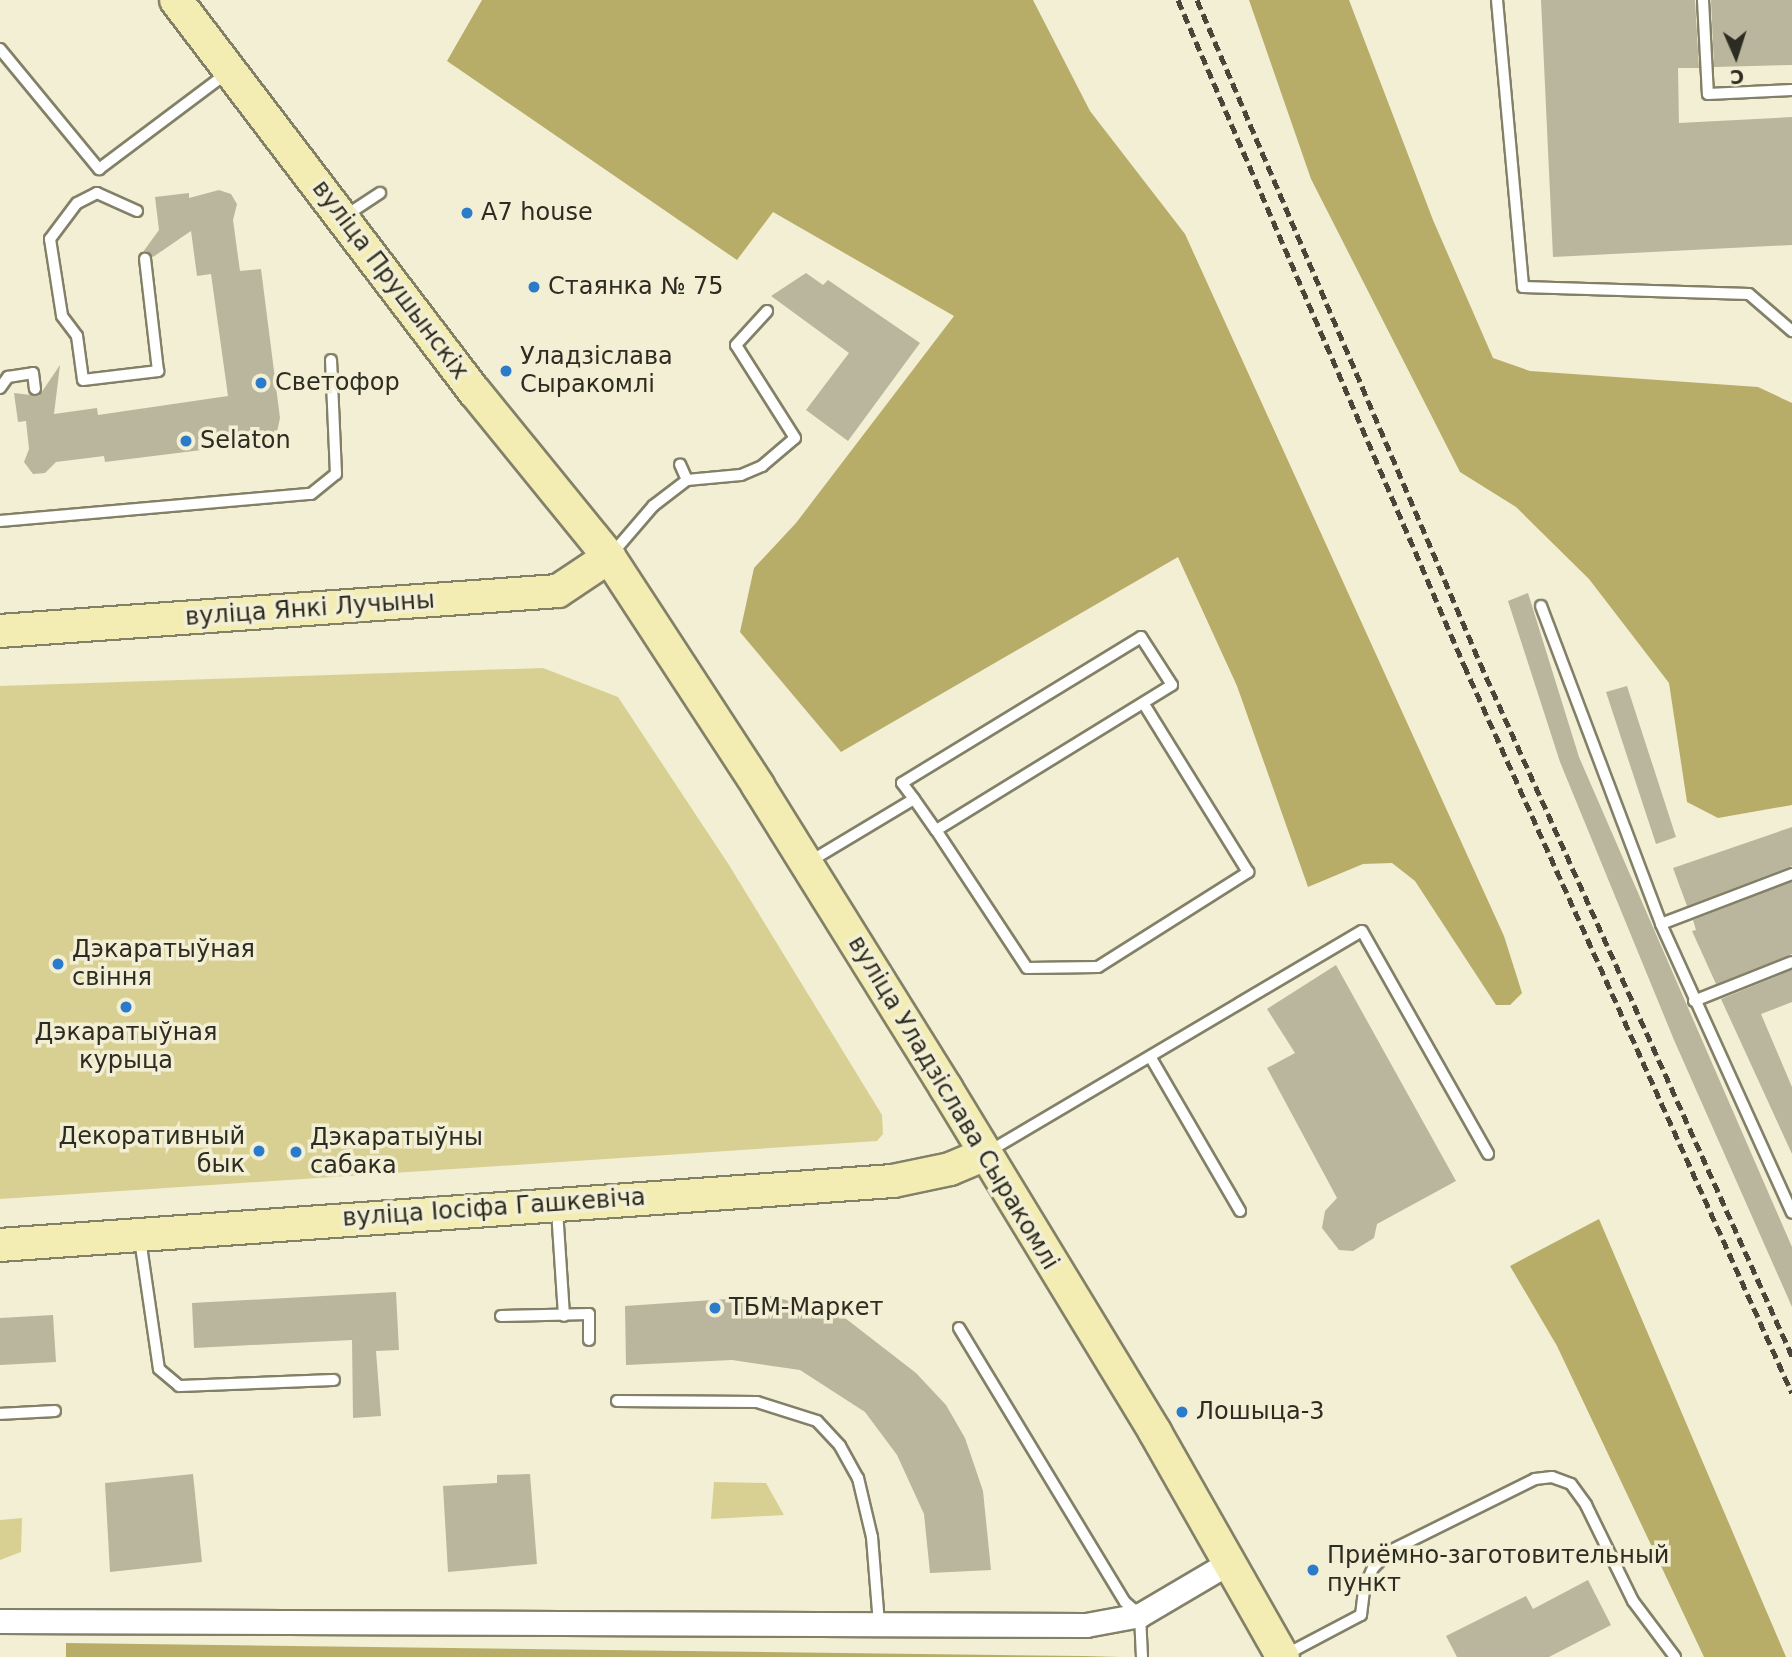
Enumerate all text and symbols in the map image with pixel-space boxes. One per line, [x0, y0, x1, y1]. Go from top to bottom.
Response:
north arrow [1701, 21, 1771, 91]
text: С [1730, 66, 1745, 88]
street label: вуліца Прушынскіх [306, 175, 474, 385]
place label: A7 house [481, 199, 593, 227]
marker: A7 house [459, 205, 475, 221]
place label: Стаянка № 75 [548, 273, 724, 301]
marker: Стаянка № 75 [526, 279, 542, 295]
place label: Уладзіслава Сыракомлі [520, 343, 673, 399]
marker: Уладзіслава Сыракомлі [498, 363, 514, 379]
place label: Светофор [275, 369, 400, 397]
marker: Светофор [253, 375, 269, 391]
place label: Selaton [200, 427, 291, 455]
marker: Selaton [178, 433, 194, 449]
street label: вуліца Янкі Лучыны [184, 586, 436, 632]
street label: вуліца Уладзіслава Сыракомлі [842, 931, 1064, 1275]
place label: Дэкаратыўная свіння [72, 936, 255, 992]
marker: Дэкаратыўная свіння [50, 956, 66, 972]
marker: Дэкаратыўная курыца [118, 999, 134, 1015]
place label: Дэкаратыўная курыца [34, 1019, 218, 1075]
place label: Декоративный бык [58, 1123, 245, 1179]
place label: Дэкаратыўны сабака [310, 1124, 483, 1180]
marker: Декоративный бык [251, 1143, 267, 1159]
marker: Дэкаратыўны сабака [288, 1144, 304, 1160]
street label: вуліца Іосіфа Гашкевіча [341, 1183, 647, 1233]
place label: ТБМ-Маркет [729, 1294, 883, 1322]
marker: ТБМ-Маркет [707, 1300, 723, 1316]
place label: Лошыца-3 [1196, 1398, 1325, 1426]
marker: Лошыца-3 [1174, 1404, 1190, 1420]
place label: Приёмно-заготовительный пункт [1327, 1542, 1669, 1598]
marker: Приёмно-заготовительный пункт [1305, 1562, 1321, 1578]

